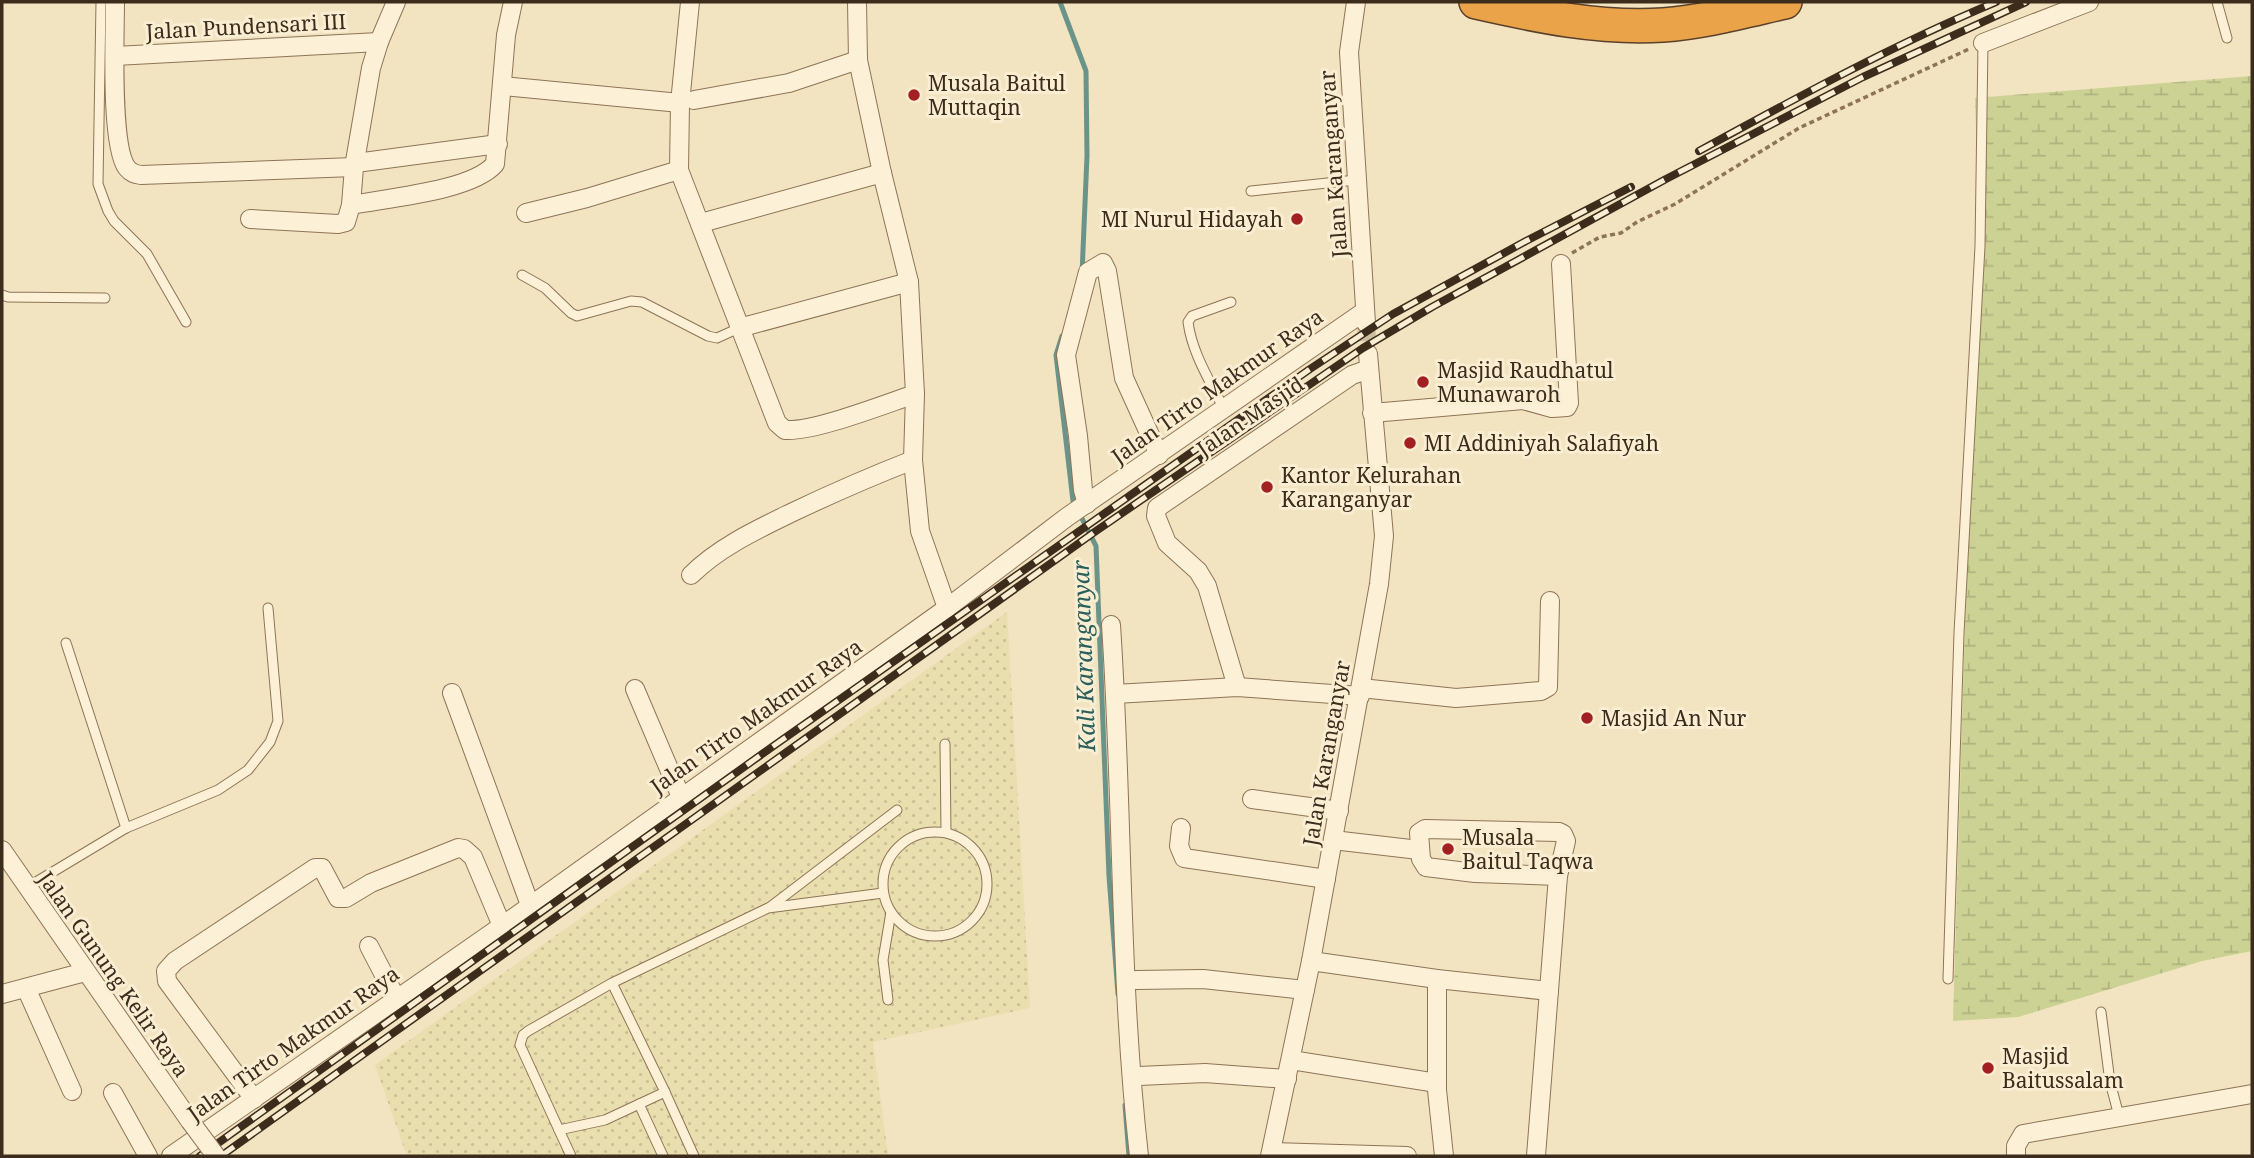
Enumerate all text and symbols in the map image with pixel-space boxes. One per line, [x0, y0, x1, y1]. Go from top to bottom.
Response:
street label: Jalan Pundensari III [144, 7, 347, 45]
place label: Musala Baitul Muttaqin [928, 69, 1066, 121]
street label: Jalan Karanganyar [1312, 69, 1354, 260]
marker: Musala Baitul Muttaqin [906, 87, 922, 103]
place label: MI Nurul Hidayah [1101, 205, 1283, 233]
marker: MI Nurul Hidayah [1289, 211, 1305, 227]
street label: Jalan Tirto Makmur Raya [1105, 302, 1328, 470]
place label: Masjid Raudhatul Munawaroh [1437, 356, 1614, 408]
street label: Jalan Masjid [1190, 370, 1309, 463]
marker: Masjid Raudhatul Munawaroh [1415, 374, 1431, 390]
place label: MI Addiniyah Salafiyah [1424, 429, 1659, 457]
marker: MI Addiniyah Salafiyah [1402, 435, 1418, 451]
place label: Kantor Kelurahan Karanganyar [1281, 461, 1461, 513]
marker: Kantor Kelurahan Karanganyar [1259, 479, 1275, 495]
water label: Kali Karanganyar [1064, 559, 1102, 753]
street label: Jalan Tirto Makmur Raya [644, 632, 867, 800]
street label: Jalan Karanganyar [1296, 658, 1356, 849]
place label: Masjid An Nur [1601, 704, 1747, 732]
marker: Masjid An Nur [1579, 710, 1595, 726]
place label: Musala Baitul Taqwa [1462, 823, 1594, 875]
marker: Musala Baitul Taqwa [1440, 841, 1456, 857]
street label: Jalan Gunung Kelir Raya [32, 865, 196, 1082]
street label: Jalan Tirto Makmur Raya [181, 959, 404, 1127]
place label: Masjid Baitussalam [2002, 1042, 2124, 1094]
marker: Masjid Baitussalam [1980, 1060, 1996, 1076]

